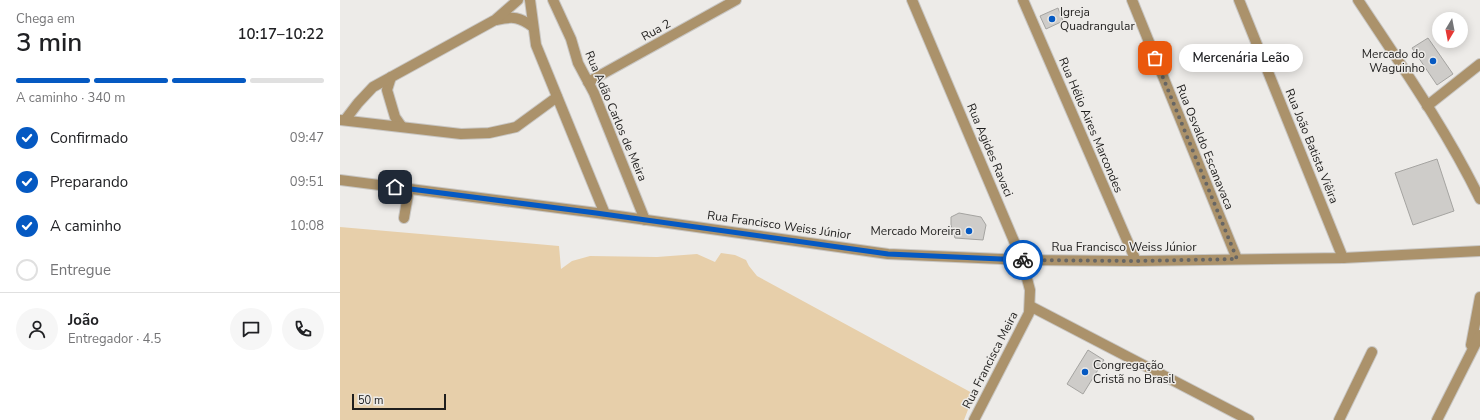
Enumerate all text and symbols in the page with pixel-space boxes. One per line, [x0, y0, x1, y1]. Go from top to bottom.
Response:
place label: Igreja Quadrangular [1060, 4, 1135, 34]
text: Chega em [16, 10, 75, 28]
north arrow [1432, 12, 1468, 48]
map controls [1432, 12, 1468, 48]
marker: Igreja Quadrangular [1047, 14, 1057, 24]
street label: Rua 2 [638, 15, 674, 45]
text: 10:17–10:22 [237, 24, 324, 44]
text: 3 min [16, 25, 82, 60]
pin [1138, 41, 1172, 75]
callout: Mercenária Leão [1179, 44, 1303, 72]
place label: Mercado do Waguinho [1362, 46, 1425, 76]
icon: bag [1144, 47, 1166, 69]
street label: Rua Adão Carlos de Meira [581, 48, 651, 184]
text: Mercenária Leão [1192, 49, 1290, 67]
street label: Rua Hélio Aires Marcondes [1055, 55, 1127, 195]
marker: Mercado do Waguinho [1428, 56, 1438, 66]
street label: Rua Osvaldo Escanavaca [1173, 82, 1237, 212]
street label: Rua João Batista Viêira [1282, 86, 1342, 206]
text: A caminho · 340 m [16, 89, 125, 107]
street label: Rua Agides Ravaci [963, 101, 1017, 199]
icon: check [16, 127, 38, 149]
text: Confirmado [50, 128, 128, 148]
text: 09:47 [290, 129, 324, 147]
pin [378, 170, 412, 204]
icon: check [16, 171, 38, 193]
text: Preparando [50, 172, 128, 192]
text: 09:51 [290, 173, 324, 191]
icon: home [384, 176, 406, 198]
street label: Rua Francisco Weiss Júnior [706, 207, 853, 243]
icon: check [16, 215, 38, 237]
text: A caminho [50, 216, 121, 236]
text: 10:08 [290, 217, 324, 235]
place label: Mercado Moreira [871, 223, 961, 239]
marker: Mercado Moreira [964, 226, 974, 236]
street label: Rua Francisco Weiss Júnior [1052, 239, 1197, 255]
courier [1003, 240, 1043, 280]
icon: bike [1012, 249, 1034, 271]
text: Entregue [50, 260, 111, 280]
button: person [16, 308, 58, 350]
button: chat [230, 308, 272, 350]
button: phone [282, 308, 324, 350]
street label: Rua Francisca Meira [959, 309, 1021, 411]
text: João [68, 310, 99, 330]
text: Entregador · 4.5 [68, 330, 161, 348]
place label: Congregação Cristã no Brasil [1093, 357, 1175, 387]
marker: Congregação Cristã no Brasil [1080, 367, 1090, 377]
scale bar [352, 392, 446, 411]
text: 50 m [358, 393, 383, 408]

